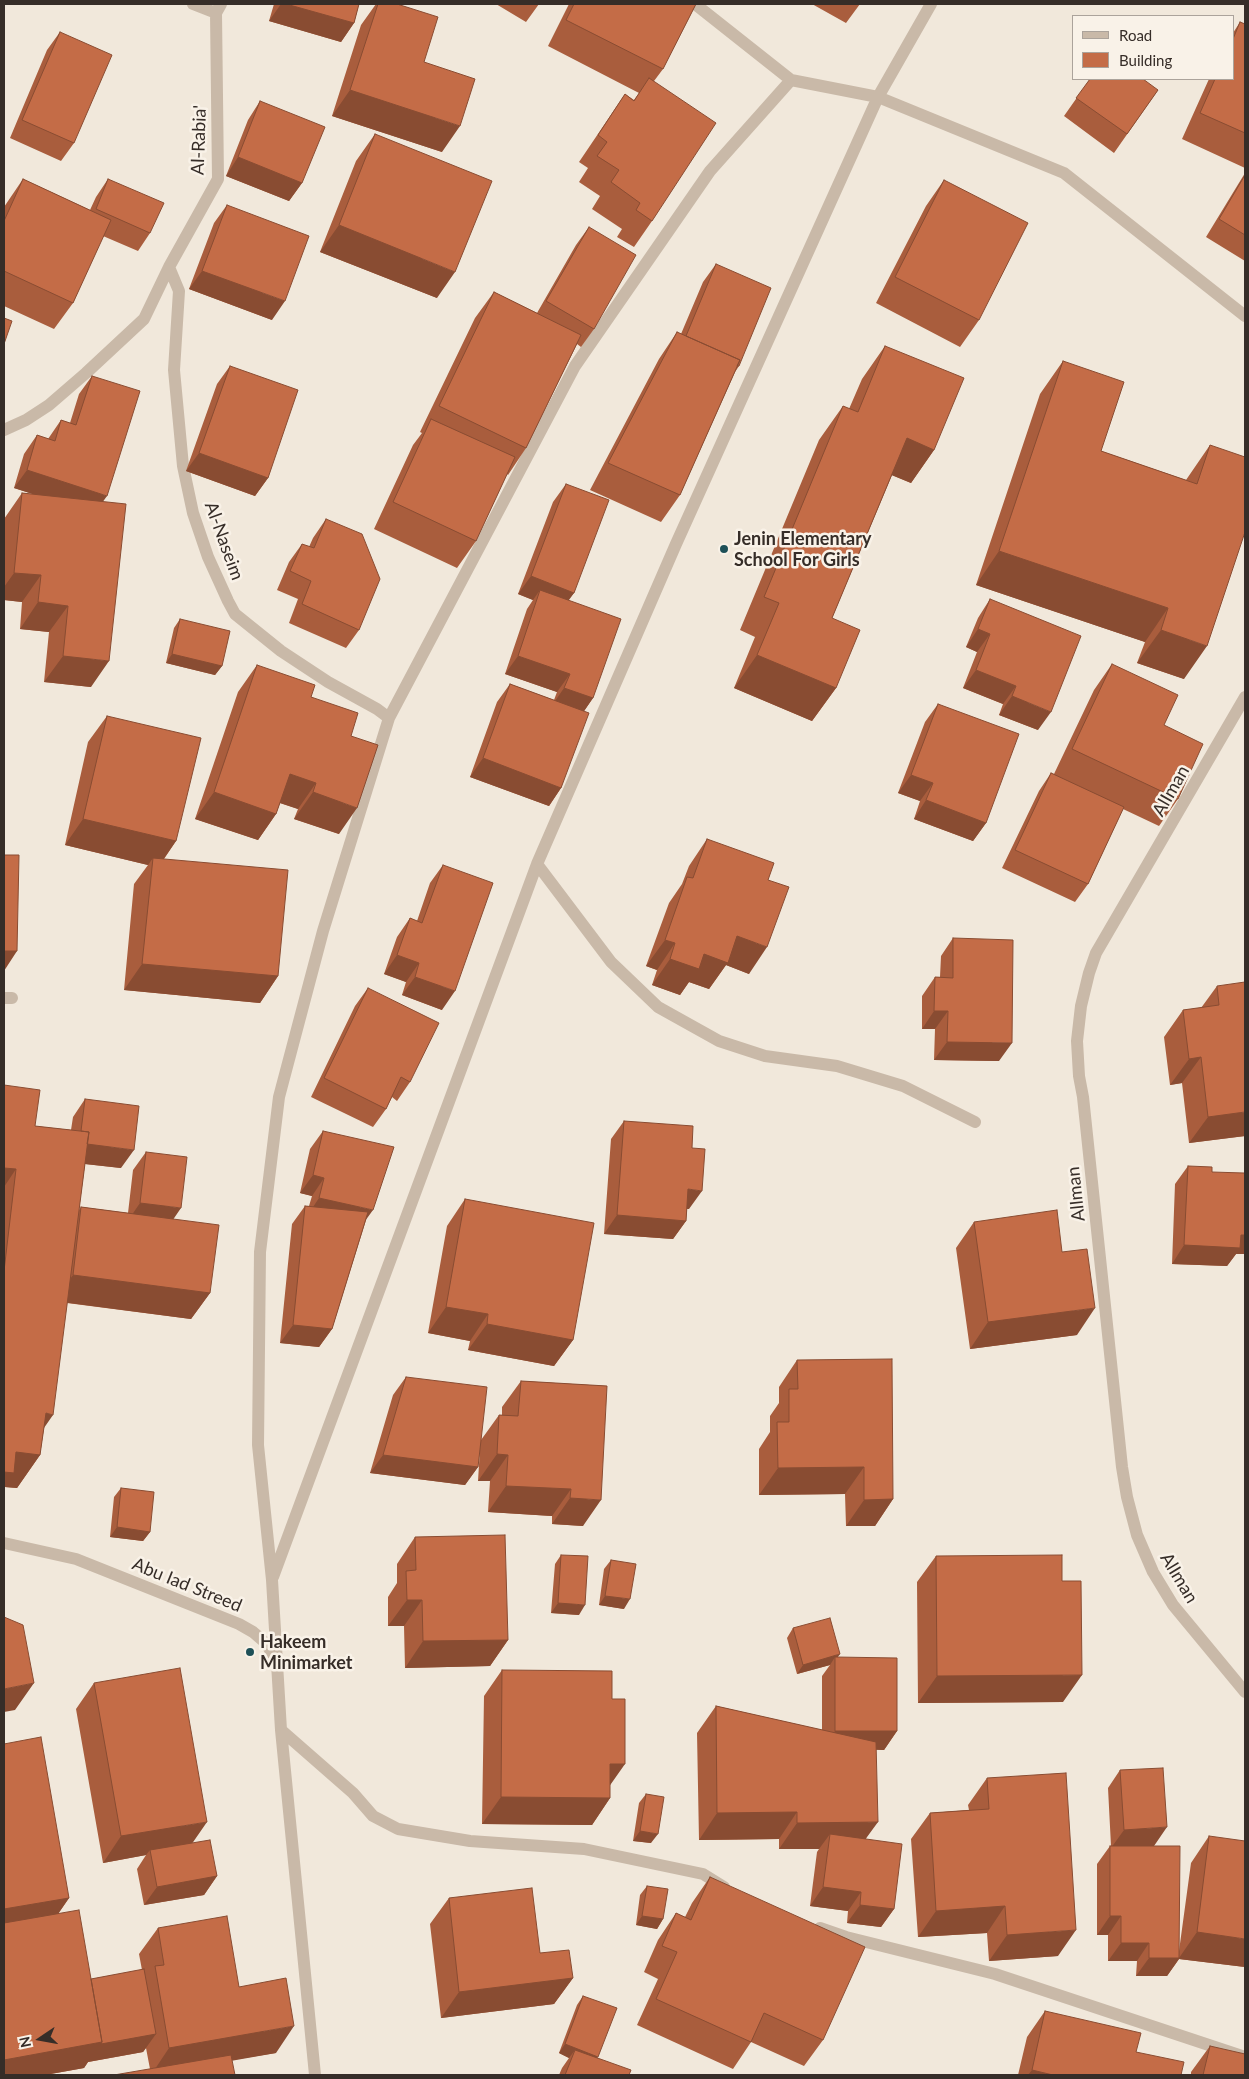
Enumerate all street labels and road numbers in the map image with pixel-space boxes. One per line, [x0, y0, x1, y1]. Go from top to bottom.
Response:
street label: Al-Rabia' [187, 105, 211, 175]
street label: Al-Naseim [200, 499, 248, 583]
street label: AlIman [1148, 762, 1194, 820]
street label: AlIman [1062, 1166, 1090, 1222]
street label: AlIman [1156, 1549, 1202, 1607]
street label: Abu Iad Streed [129, 1553, 245, 1617]

